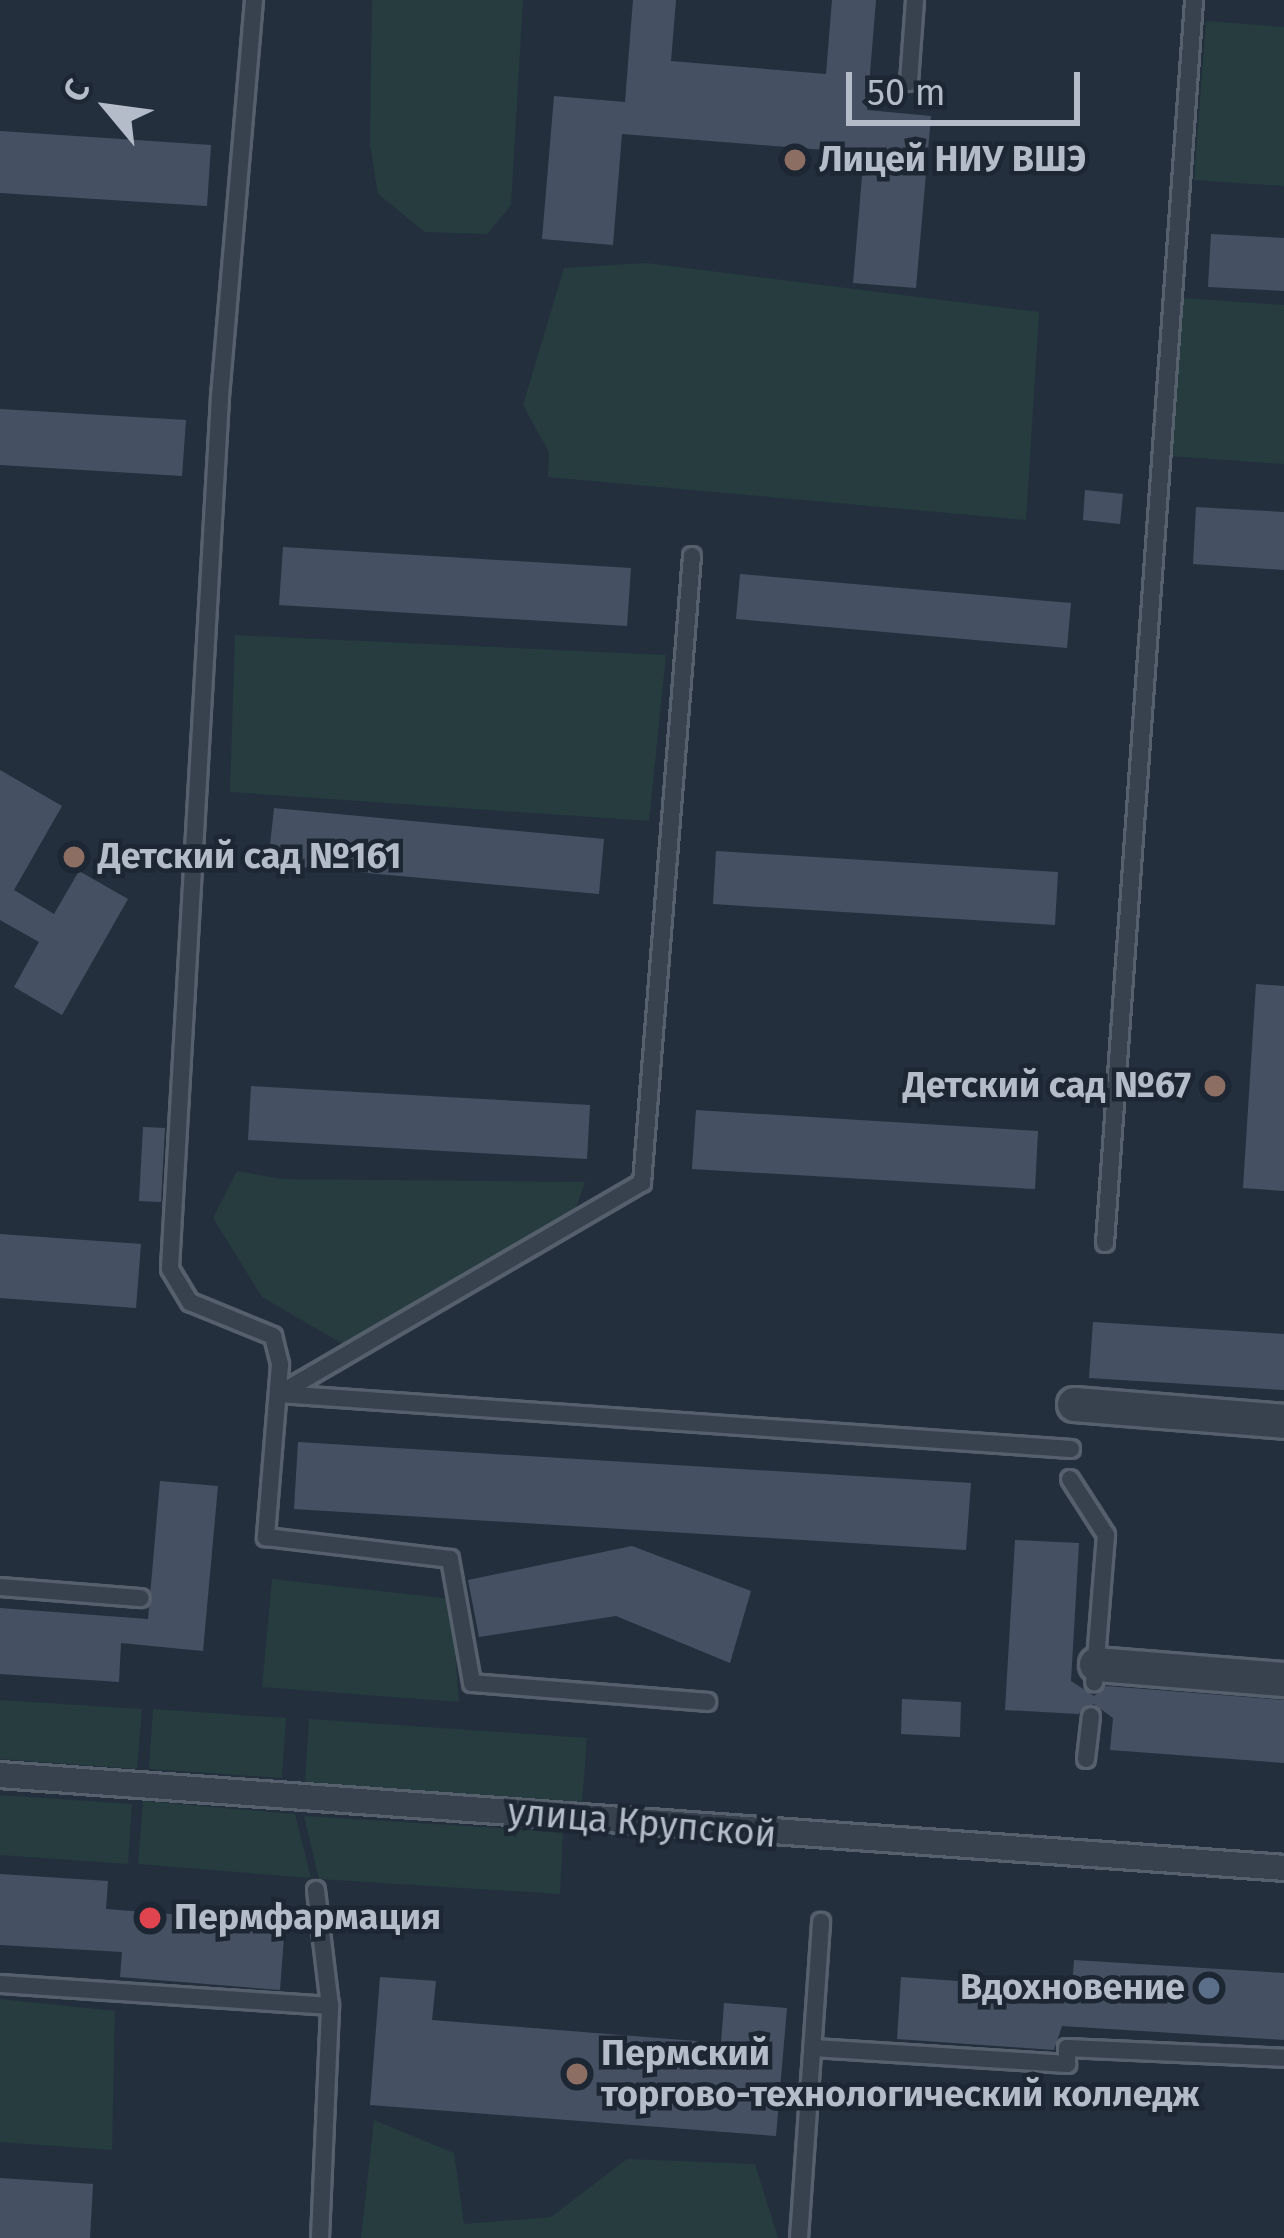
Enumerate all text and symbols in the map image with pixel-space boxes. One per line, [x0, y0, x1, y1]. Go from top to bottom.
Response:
north arrow [48, 48, 168, 168]
scale bar [852, 48, 1086, 122]
text: 50 m [867, 71, 946, 115]
text: С [54, 73, 99, 109]
place label: Лицей НИУ ВШЭ [819, 138, 1086, 182]
marker: Лицей НИУ ВШЭ [782, 147, 808, 173]
place label: Детский сад №161 [98, 835, 401, 879]
marker: Детский сад №161 [61, 844, 87, 870]
place label: Детский сад №67 [903, 1064, 1191, 1108]
marker: Детский сад №67 [1202, 1073, 1228, 1099]
street label: улица Крупской [506, 1791, 778, 1857]
place label: Пермфармация [174, 1896, 441, 1940]
marker: Пермфармация [137, 1905, 163, 1931]
place label: Вдохновение [960, 1966, 1185, 2010]
marker: Вдохновение [1196, 1975, 1222, 2001]
place label: Пермский торгово-технологический колледж [601, 2031, 1200, 2116]
marker: Пермский торгово-технологический колледж [564, 2061, 590, 2087]

